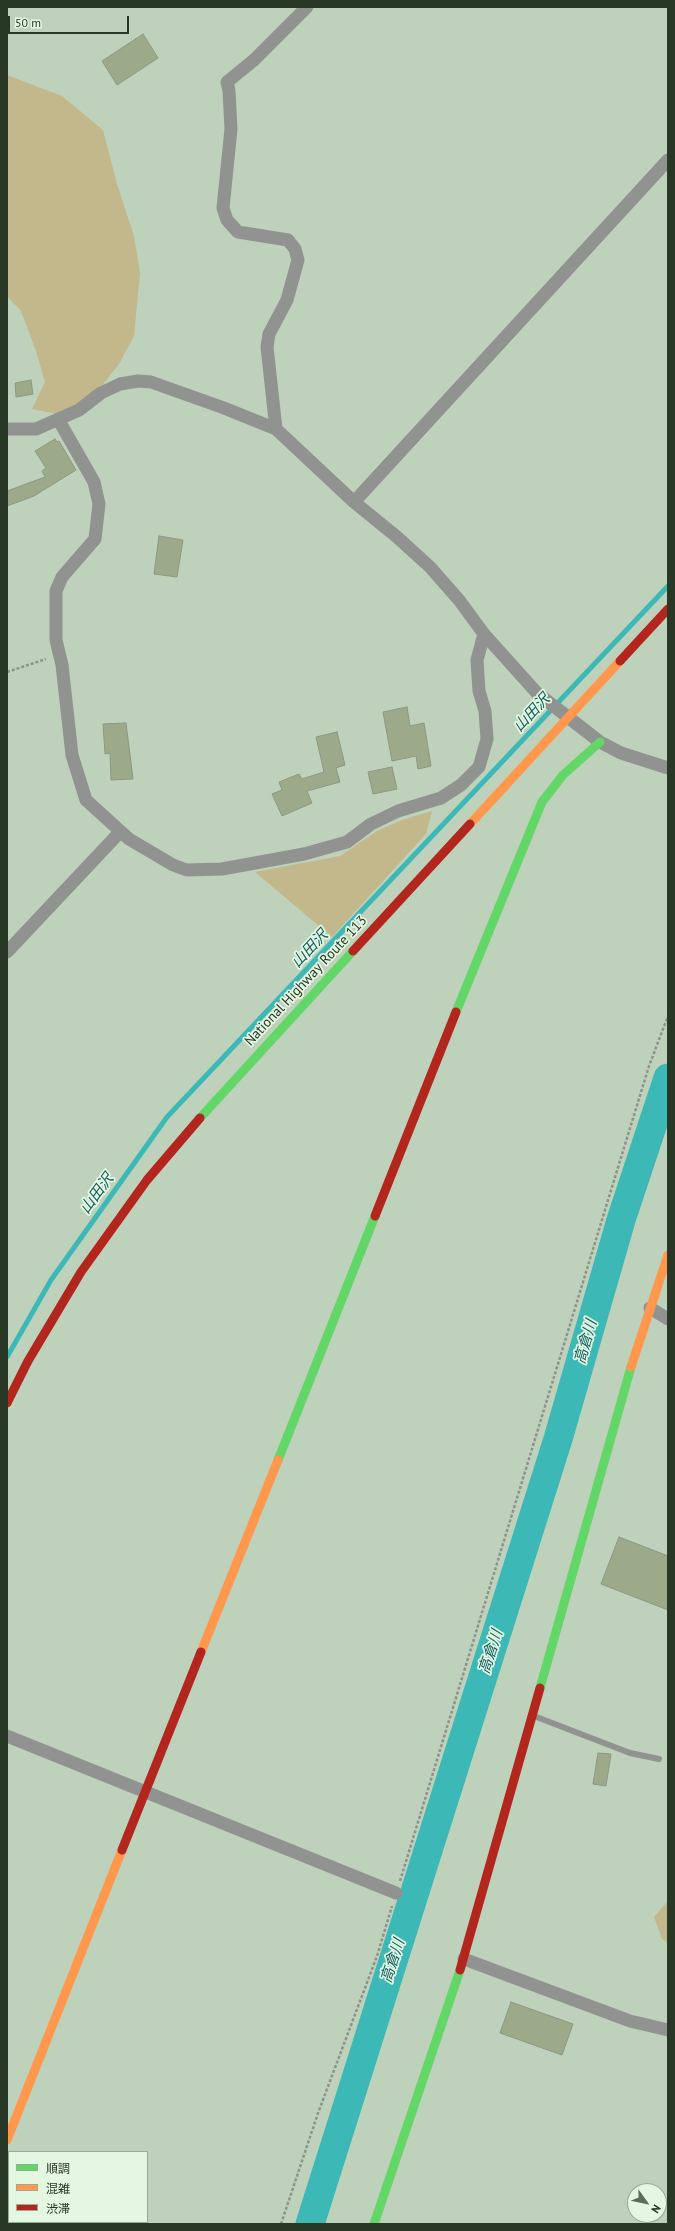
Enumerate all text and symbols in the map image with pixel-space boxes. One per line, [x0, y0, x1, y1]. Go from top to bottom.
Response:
scale bar [10, 8, 131, 34]
text: 50 m [15, 15, 41, 30]
water label: 山田沢 [510, 690, 554, 736]
street label: National Highway Route 113 [241, 912, 371, 1050]
water label: 山田沢 [288, 926, 332, 972]
water label: 山田沢 [76, 1171, 118, 1217]
water label: 高倉川 [571, 1318, 601, 1366]
water label: 高倉川 [475, 1628, 507, 1676]
water label: 高倉川 [377, 1937, 409, 1985]
legend [8, 2151, 148, 2223]
text: 順調 [46, 2161, 70, 2176]
text: 混雑 [46, 2181, 70, 2196]
north arrow [627, 2183, 667, 2223]
text: 渋滞 [46, 2201, 70, 2216]
text: N [648, 2202, 664, 2216]

